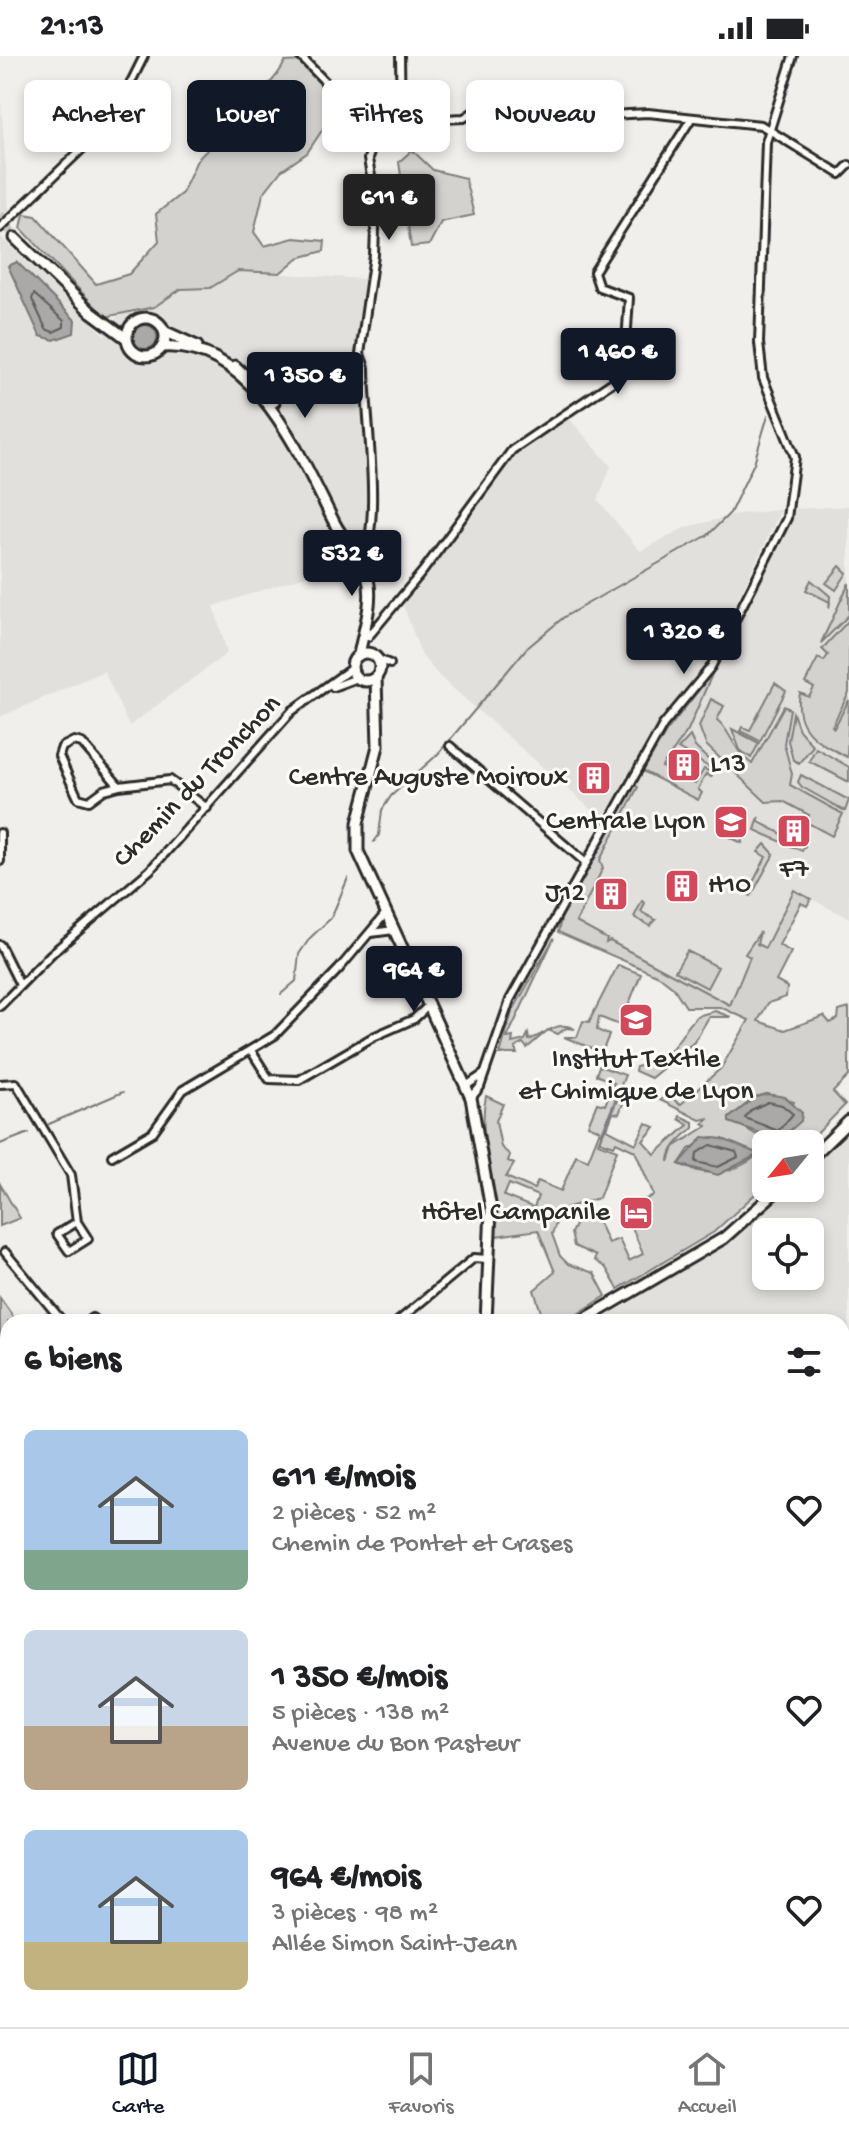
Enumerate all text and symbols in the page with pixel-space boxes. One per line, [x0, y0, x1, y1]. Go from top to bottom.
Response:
text: 21:13 [40, 11, 104, 46]
chip: Acheter [24, 80, 171, 152]
chip: Louer [187, 80, 306, 152]
chip: Filtres [322, 80, 450, 152]
chip: Nouveau [466, 80, 624, 152]
pin: 611 € [333, 174, 445, 242]
text: 611 € [361, 184, 417, 215]
pin: 1 460 € [544, 328, 692, 396]
text: 1 460 € [579, 338, 657, 369]
pin: 1 350 € [231, 352, 379, 420]
text: 1 350 € [265, 362, 345, 393]
pin: 532 € [296, 530, 408, 598]
text: 532 € [321, 540, 383, 571]
pin: 1 320 € [610, 608, 758, 676]
text: 1 320 € [644, 618, 724, 649]
street label: Chemin du Tronchon [107, 688, 289, 875]
building icon: L13 [665, 746, 703, 784]
place label: L13 [710, 749, 746, 782]
building icon: Centre Auguste Moiroux [575, 759, 613, 797]
place label: Centre Auguste Moiroux [289, 762, 568, 795]
school or university icon: Centrale Lyon [712, 803, 750, 841]
place label: Centrale Lyon [546, 806, 706, 839]
building icon: F7 [775, 812, 813, 850]
place label: F7 [779, 854, 810, 887]
building icon: H10 [663, 867, 701, 905]
place label: H10 [708, 870, 751, 903]
building icon: J12 [592, 875, 630, 913]
place label: J12 [545, 878, 585, 911]
pin: 964 € [358, 946, 470, 1014]
text: 964 € [384, 956, 444, 987]
school or university icon: Institut Textile et Chimique de Lyon [617, 1001, 655, 1039]
place label: Institut Textile et Chimique de Lyon [518, 1044, 754, 1109]
north arrow [752, 1130, 824, 1202]
map controls [752, 1130, 824, 1290]
hotel icon: Hôtel Campanile [617, 1194, 655, 1232]
place label: Hôtel Campanile [421, 1197, 611, 1230]
button: locate [752, 1218, 824, 1290]
icon: filters [782, 1340, 826, 1384]
text: 6 biens [24, 1342, 121, 1382]
text: 611 €/mois [272, 1459, 415, 1499]
icon: home [88, 1462, 184, 1558]
icon: heart [782, 1488, 826, 1532]
text: 2 pièces · 52 m² [272, 1499, 436, 1530]
text: Chemin de Pontet et Crases [272, 1530, 572, 1561]
text: 1 350 €/mois [272, 1659, 447, 1699]
icon: home [88, 1662, 184, 1758]
icon: heart [782, 1688, 826, 1732]
text: 5 pièces · 138 m² [272, 1699, 449, 1730]
text: Avenue du Bon Pasteur [272, 1730, 519, 1761]
text: 964 €/mois [272, 1859, 420, 1899]
icon: home [88, 1862, 184, 1958]
icon: heart [782, 1888, 826, 1932]
text: 3 pièces · 98 m² [272, 1899, 438, 1930]
text: Allée Simon Saint-Jean [272, 1930, 517, 1961]
tab: Carte [112, 2047, 164, 2121]
tab: Favoris [388, 2047, 454, 2121]
tab: Accueil [678, 2047, 737, 2121]

